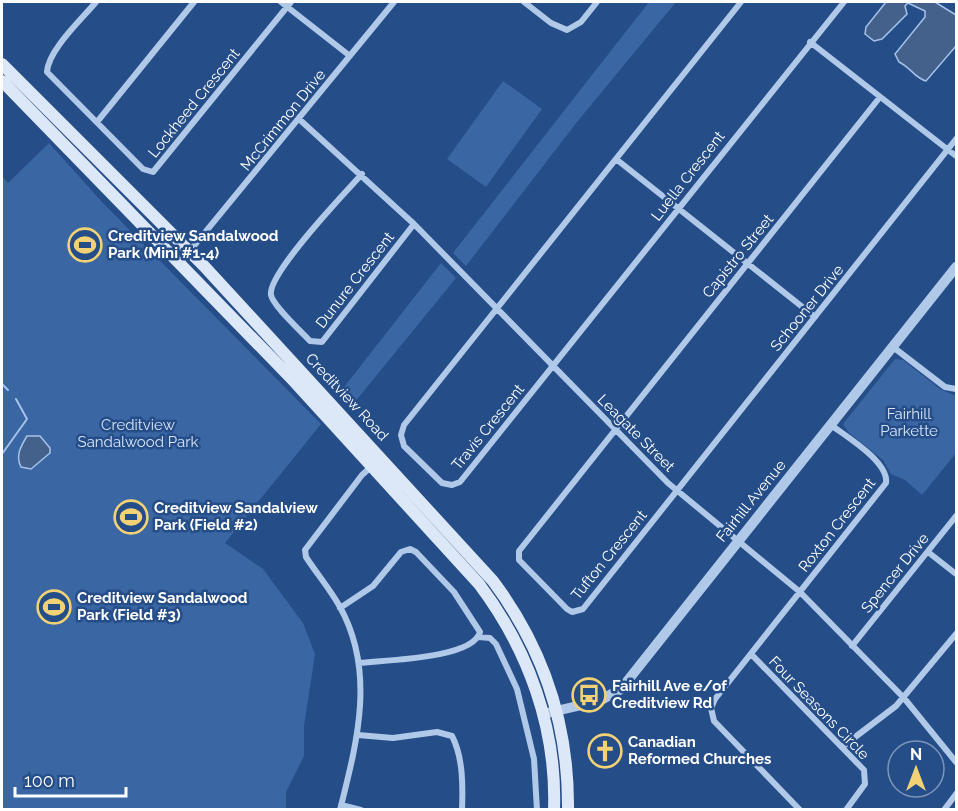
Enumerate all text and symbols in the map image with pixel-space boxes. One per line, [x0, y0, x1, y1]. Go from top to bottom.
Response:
street label: Lockheed Crescent [144, 45, 244, 161]
street label: McCrimmon Drive [237, 66, 329, 174]
street label: Luella Crescent [647, 128, 729, 224]
street label: Capistro Street [699, 210, 777, 302]
sports icon: Creditview Sandalwood Park (Mini #1-4) [67, 227, 103, 263]
place label: Creditview Sandalwood Park (Mini #1-4) [108, 227, 279, 262]
street label: Dunure Crescent [312, 228, 398, 332]
street label: Schooner Drive [767, 261, 847, 355]
street label: Creditview Road [302, 349, 392, 445]
street label: Travis Crescent [448, 380, 528, 474]
street label: Leagate Street [594, 391, 678, 475]
park label: Fairhill Parkette [880, 405, 938, 440]
park label: Creditview Sandalwood Park [78, 416, 199, 451]
street label: Fairhill Avenue [712, 456, 790, 546]
street label: Roxton Crescent [795, 474, 879, 576]
sports icon: Creditview Sandalview Park (Field #2) [113, 499, 149, 535]
place label: Creditview Sandalview Park (Field #2) [154, 499, 318, 534]
street label: Tufton Crescent [567, 507, 651, 603]
street label: Spencer Drive [857, 529, 933, 617]
sports icon: Creditview Sandalwood Park (Field #3) [36, 589, 72, 625]
place label: Creditview Sandalwood Park (Field #3) [77, 589, 248, 624]
street label: Four Seasons Circle [765, 653, 873, 764]
bus stop icon: Fairhill Ave e/of Creditview Rd [571, 677, 607, 713]
place label: Fairhill Ave e/of Creditview Rd [612, 677, 727, 712]
church icon: Canadian Reformed Churches [587, 733, 623, 769]
place label: Canadian Reformed Churches [628, 733, 771, 768]
north arrow [886, 739, 946, 799]
text: N [910, 745, 922, 764]
scale bar [15, 760, 126, 798]
text: 100 m [24, 770, 75, 791]

